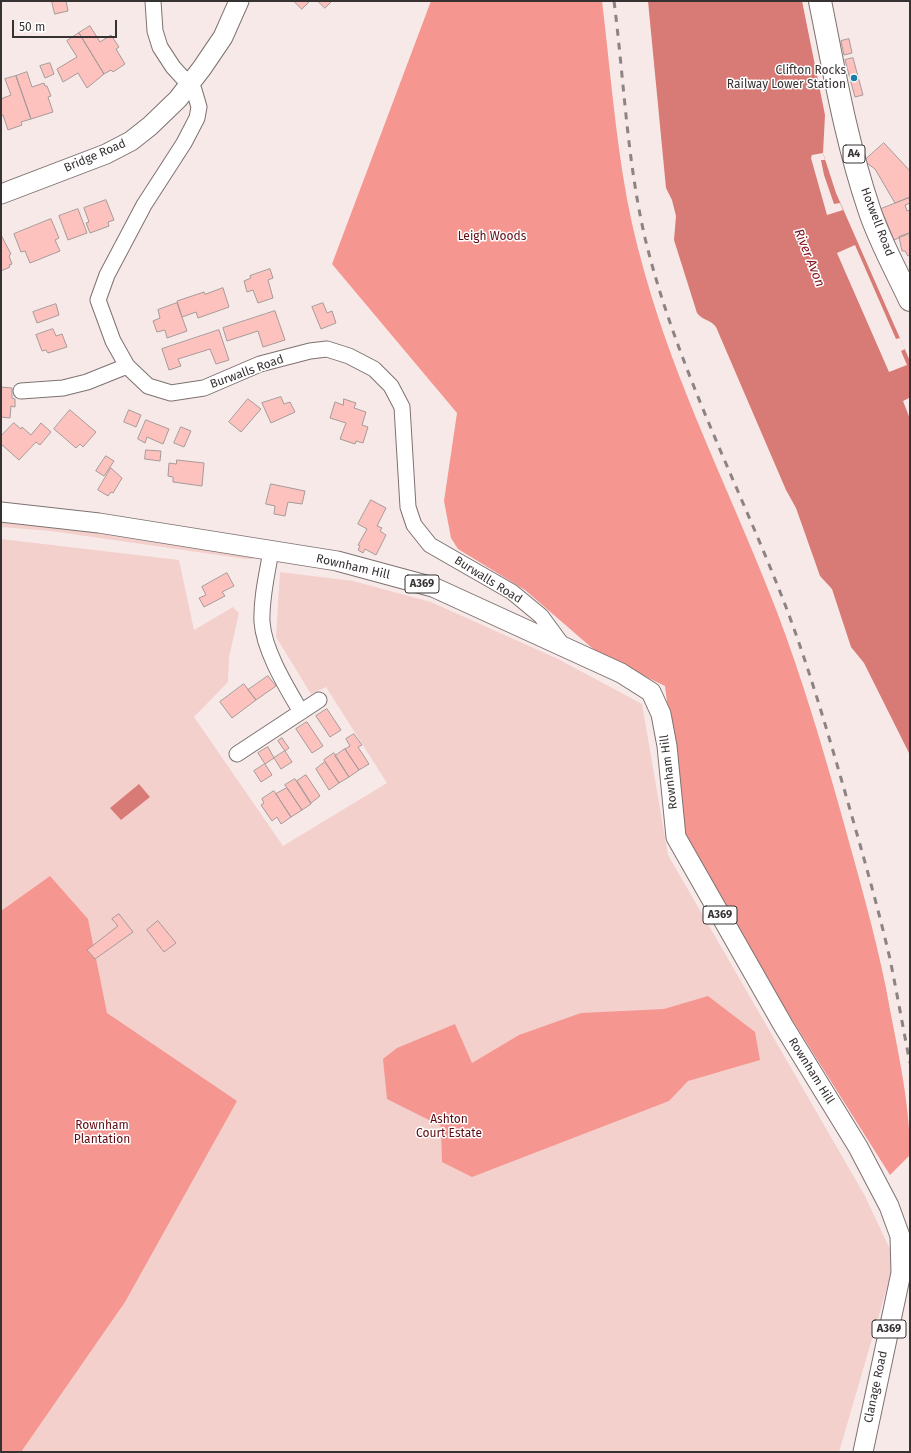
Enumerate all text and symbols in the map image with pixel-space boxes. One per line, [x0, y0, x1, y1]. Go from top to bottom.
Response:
scale bar [14, 12, 119, 38]
text: 50 m [19, 20, 45, 34]
place label: Clifton Rocks Railway Lower Station [727, 64, 846, 92]
marker: Clifton Rocks Railway Lower Station [849, 73, 859, 83]
street label: Bridge Road [62, 136, 128, 176]
road number: A4 [843, 145, 865, 163]
street label: Hotwell Road [857, 186, 897, 258]
water label: River Avon [790, 227, 828, 289]
park label: Leigh Woods [458, 230, 526, 244]
street label: Burwalls Road [208, 352, 286, 392]
street label: Rownham Hill [315, 552, 391, 582]
street label: Burwalls Road [451, 553, 525, 607]
road number: A369 [405, 575, 439, 593]
street label: Rownham Hill [657, 734, 681, 810]
road number: A369 [703, 906, 737, 924]
street label: Rownham Hill [785, 1035, 837, 1107]
park label: Ashton Court Estate [416, 1113, 482, 1141]
park label: Rownham Plantation [74, 1119, 130, 1147]
road number: A369 [872, 1320, 906, 1338]
street label: Clanage Road [861, 1350, 891, 1424]

